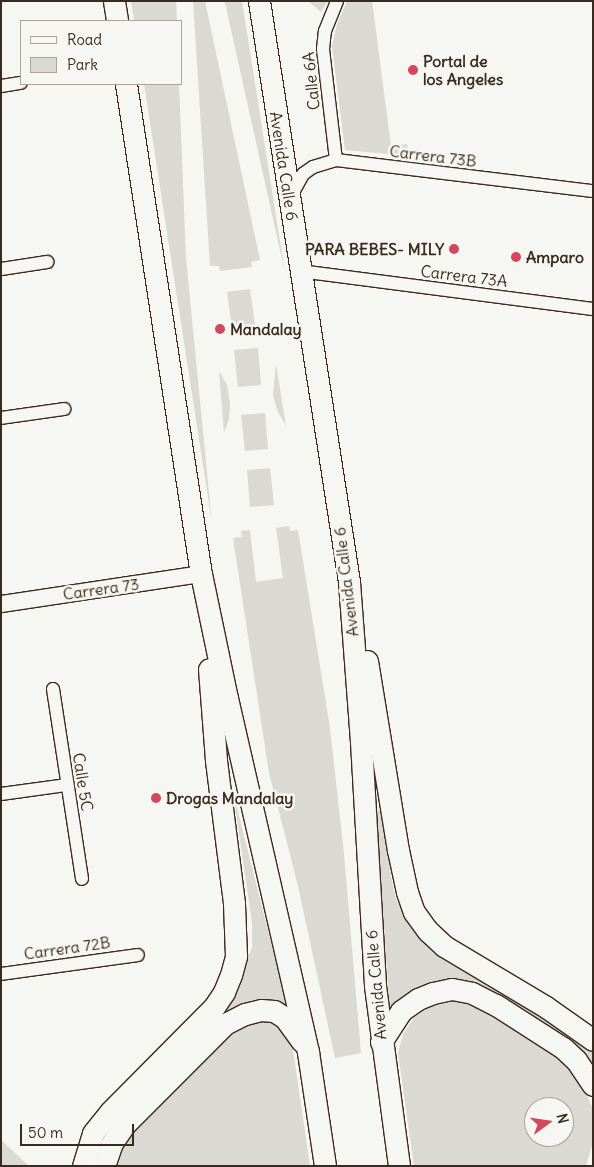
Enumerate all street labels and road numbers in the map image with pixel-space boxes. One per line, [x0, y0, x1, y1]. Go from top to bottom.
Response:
street label: Calle 6A [298, 51, 324, 111]
street label: Avenida Calle 6 [266, 110, 302, 222]
street label: Carrera 73B [388, 141, 478, 171]
street label: Carrera 73A [420, 261, 508, 291]
street label: Avenida Calle 6 [330, 526, 362, 638]
street label: Carrera 73 [62, 574, 140, 604]
street label: Calle 5C [69, 751, 97, 813]
street label: Avenida Calle 6 [362, 929, 390, 1041]
street label: Carrera 72B [23, 932, 111, 964]

